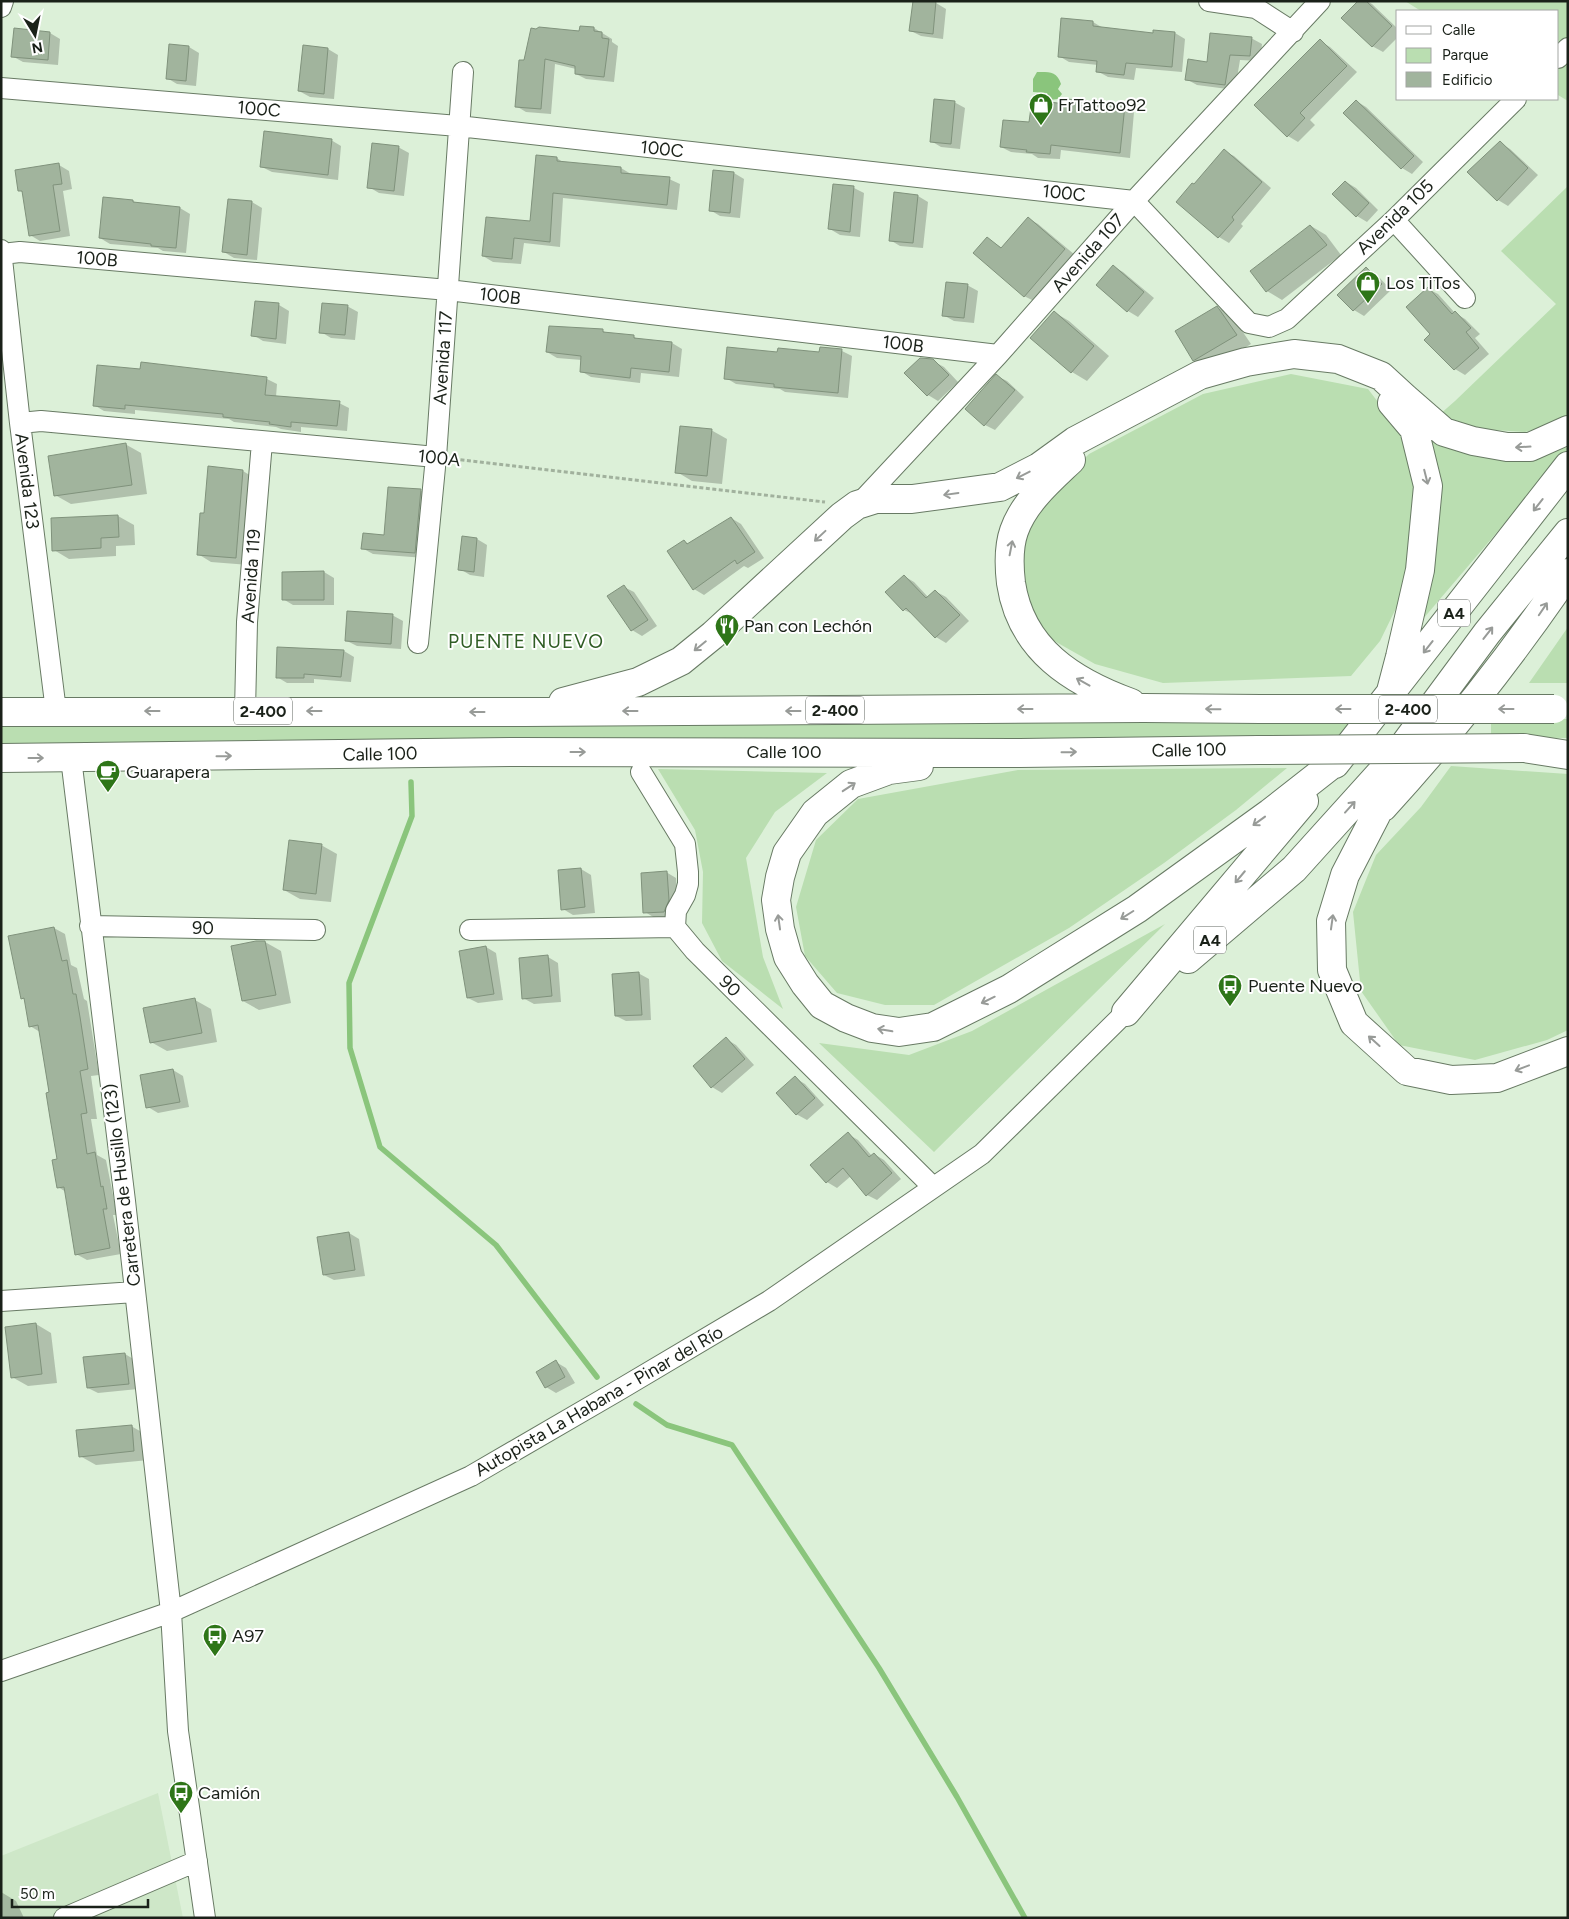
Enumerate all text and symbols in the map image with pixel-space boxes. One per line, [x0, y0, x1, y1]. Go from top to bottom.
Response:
north arrow [10, 10, 60, 60]
legend [1396, 10, 1559, 100]
text: Calle [1442, 21, 1475, 39]
text: N [30, 38, 44, 57]
text: Parque [1442, 46, 1489, 64]
text: Edificio [1442, 71, 1493, 89]
shop icon: FrTattoo92 [1028, 92, 1054, 126]
place label: FrTattoo92 [1058, 94, 1146, 116]
street label: 100C [236, 96, 282, 122]
street label: 100C [639, 136, 685, 162]
street label: Avenida 105 [1352, 175, 1438, 259]
street label: 100C [1041, 180, 1087, 206]
street label: Avenida 107 [1047, 209, 1129, 297]
street label: 100B [75, 246, 119, 272]
shop icon: Los TiTos [1355, 270, 1381, 304]
place label: Los TiTos [1386, 272, 1460, 294]
street label: 100B [478, 283, 522, 309]
street label: Avenida 117 [429, 310, 457, 406]
street label: 100B [881, 331, 925, 357]
street label: Avenida 123 [10, 432, 44, 530]
one-way arrow [1515, 442, 1531, 451]
street label: 100A [417, 445, 461, 471]
one-way arrow [1422, 468, 1431, 484]
one-way arrow [1016, 471, 1031, 480]
one-way arrow [944, 489, 960, 499]
one-way arrow [1532, 498, 1543, 511]
street label: Avenida 119 [237, 528, 265, 624]
one-way arrow [813, 530, 826, 542]
one-way arrow [1006, 541, 1016, 557]
road number: A4 [1438, 600, 1470, 626]
one-way arrow [1538, 603, 1548, 617]
restaurant icon: Pan con Lechón [714, 613, 740, 647]
place label: Pan con Lechón [744, 615, 872, 637]
one-way arrow [1482, 627, 1493, 640]
district label: PUENTE NUEVO [448, 630, 604, 653]
one-way arrow [1422, 640, 1433, 653]
one-way arrow [694, 641, 707, 652]
one-way arrow [1076, 677, 1091, 687]
road number: 2-400 [806, 696, 864, 724]
road number: 2-400 [1379, 696, 1437, 722]
road number: 2-400 [234, 698, 292, 724]
one-way arrow [1018, 704, 1034, 714]
one-way arrow [1205, 704, 1221, 714]
one-way arrow [1335, 704, 1352, 714]
one-way arrow [1498, 704, 1514, 714]
one-way arrow [144, 706, 160, 716]
one-way arrow [306, 706, 322, 716]
one-way arrow [623, 706, 639, 716]
one-way arrow [785, 706, 802, 716]
one-way arrow [469, 707, 485, 717]
street label: Calle 100 [1151, 738, 1227, 762]
street label: Calle 100 [747, 741, 821, 763]
street label: Calle 100 [342, 742, 418, 766]
one-way arrow [570, 747, 586, 757]
one-way arrow [1060, 747, 1076, 757]
one-way arrow [216, 751, 232, 761]
one-way arrow [28, 753, 44, 763]
cafe icon: Guarapera [95, 759, 121, 793]
place label: Guarapera [126, 761, 210, 783]
one-way arrow [842, 782, 856, 792]
one-way arrow [1344, 800, 1356, 813]
one-way arrow [1252, 816, 1266, 826]
one-way arrow [1235, 870, 1246, 883]
one-way arrow [1120, 910, 1134, 920]
one-way arrow [1327, 914, 1337, 930]
one-way arrow [774, 915, 784, 931]
street label: 90 [192, 917, 214, 939]
road number: A4 [1194, 926, 1226, 954]
street label: 90 [715, 971, 745, 1001]
bus stop icon: Puente Nuevo [1217, 973, 1243, 1007]
place label: Puente Nuevo [1248, 975, 1362, 997]
one-way arrow [981, 996, 996, 1005]
one-way arrow [877, 1024, 893, 1034]
one-way arrow [1367, 1035, 1380, 1047]
one-way arrow [1515, 1064, 1530, 1073]
street label: Carretera de Husillo (123) [99, 1082, 145, 1288]
street label: Autopista La Habana - Pinar del Río [471, 1321, 727, 1481]
bus stop icon: A97 [202, 1623, 228, 1657]
place label: A97 [232, 1625, 264, 1647]
bus stop icon: Camión [168, 1780, 194, 1814]
place label: Camión [198, 1782, 260, 1804]
scale bar [12, 1876, 149, 1908]
text: 50 m [20, 1885, 55, 1903]

